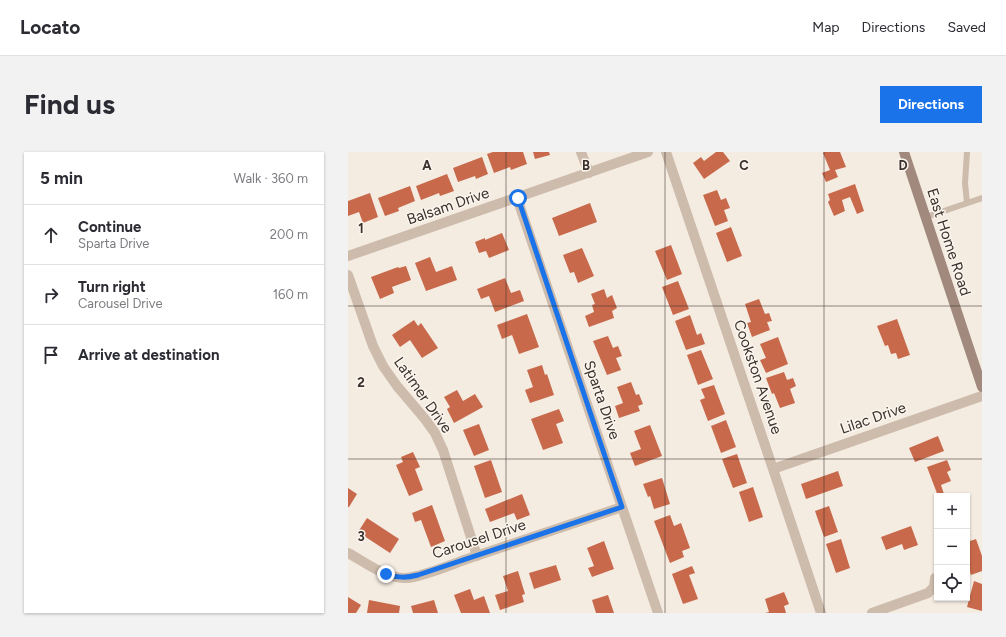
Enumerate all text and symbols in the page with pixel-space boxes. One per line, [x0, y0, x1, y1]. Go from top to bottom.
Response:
text: Locato [20, 16, 80, 39]
text: Map [812, 19, 840, 36]
text: Directions [862, 19, 925, 36]
text: Saved [947, 19, 986, 36]
button: Directions [880, 86, 982, 123]
text: Find us [24, 87, 115, 121]
text: A [422, 158, 432, 173]
text: B [582, 158, 590, 173]
text: C [739, 158, 749, 173]
text: D [898, 158, 908, 173]
text: 5 min [40, 168, 83, 188]
text: Walk · 360 m [233, 171, 308, 186]
street label: Balsam Drive [404, 184, 492, 228]
street label: East Home Road [923, 186, 975, 298]
route start [509, 189, 527, 207]
text: Continue [78, 218, 141, 236]
text: 1 [358, 221, 364, 236]
icon: ahead [40, 224, 62, 246]
text: 200 m [270, 227, 308, 242]
text: Sparta Drive [78, 236, 149, 251]
text: Turn right [78, 278, 146, 296]
icon: right [40, 284, 62, 306]
text: 160 m [273, 287, 308, 302]
text: Carousel Drive [78, 296, 162, 311]
street label: Cookston Avenue [730, 318, 786, 436]
icon: arrive [40, 344, 62, 366]
text: Arrive at destination [78, 346, 219, 364]
street label: Latimer Drive [390, 353, 456, 437]
street label: Sparta Drive [580, 358, 624, 442]
text: 2 [357, 375, 365, 390]
street label: Lilac Drive [838, 398, 908, 438]
map controls [934, 493, 970, 601]
button: + [934, 493, 970, 529]
street label: Carousel Drive [430, 515, 528, 563]
text: 3 [357, 529, 365, 544]
button: − [934, 529, 970, 565]
route end [377, 565, 395, 583]
button: locate [934, 565, 970, 601]

